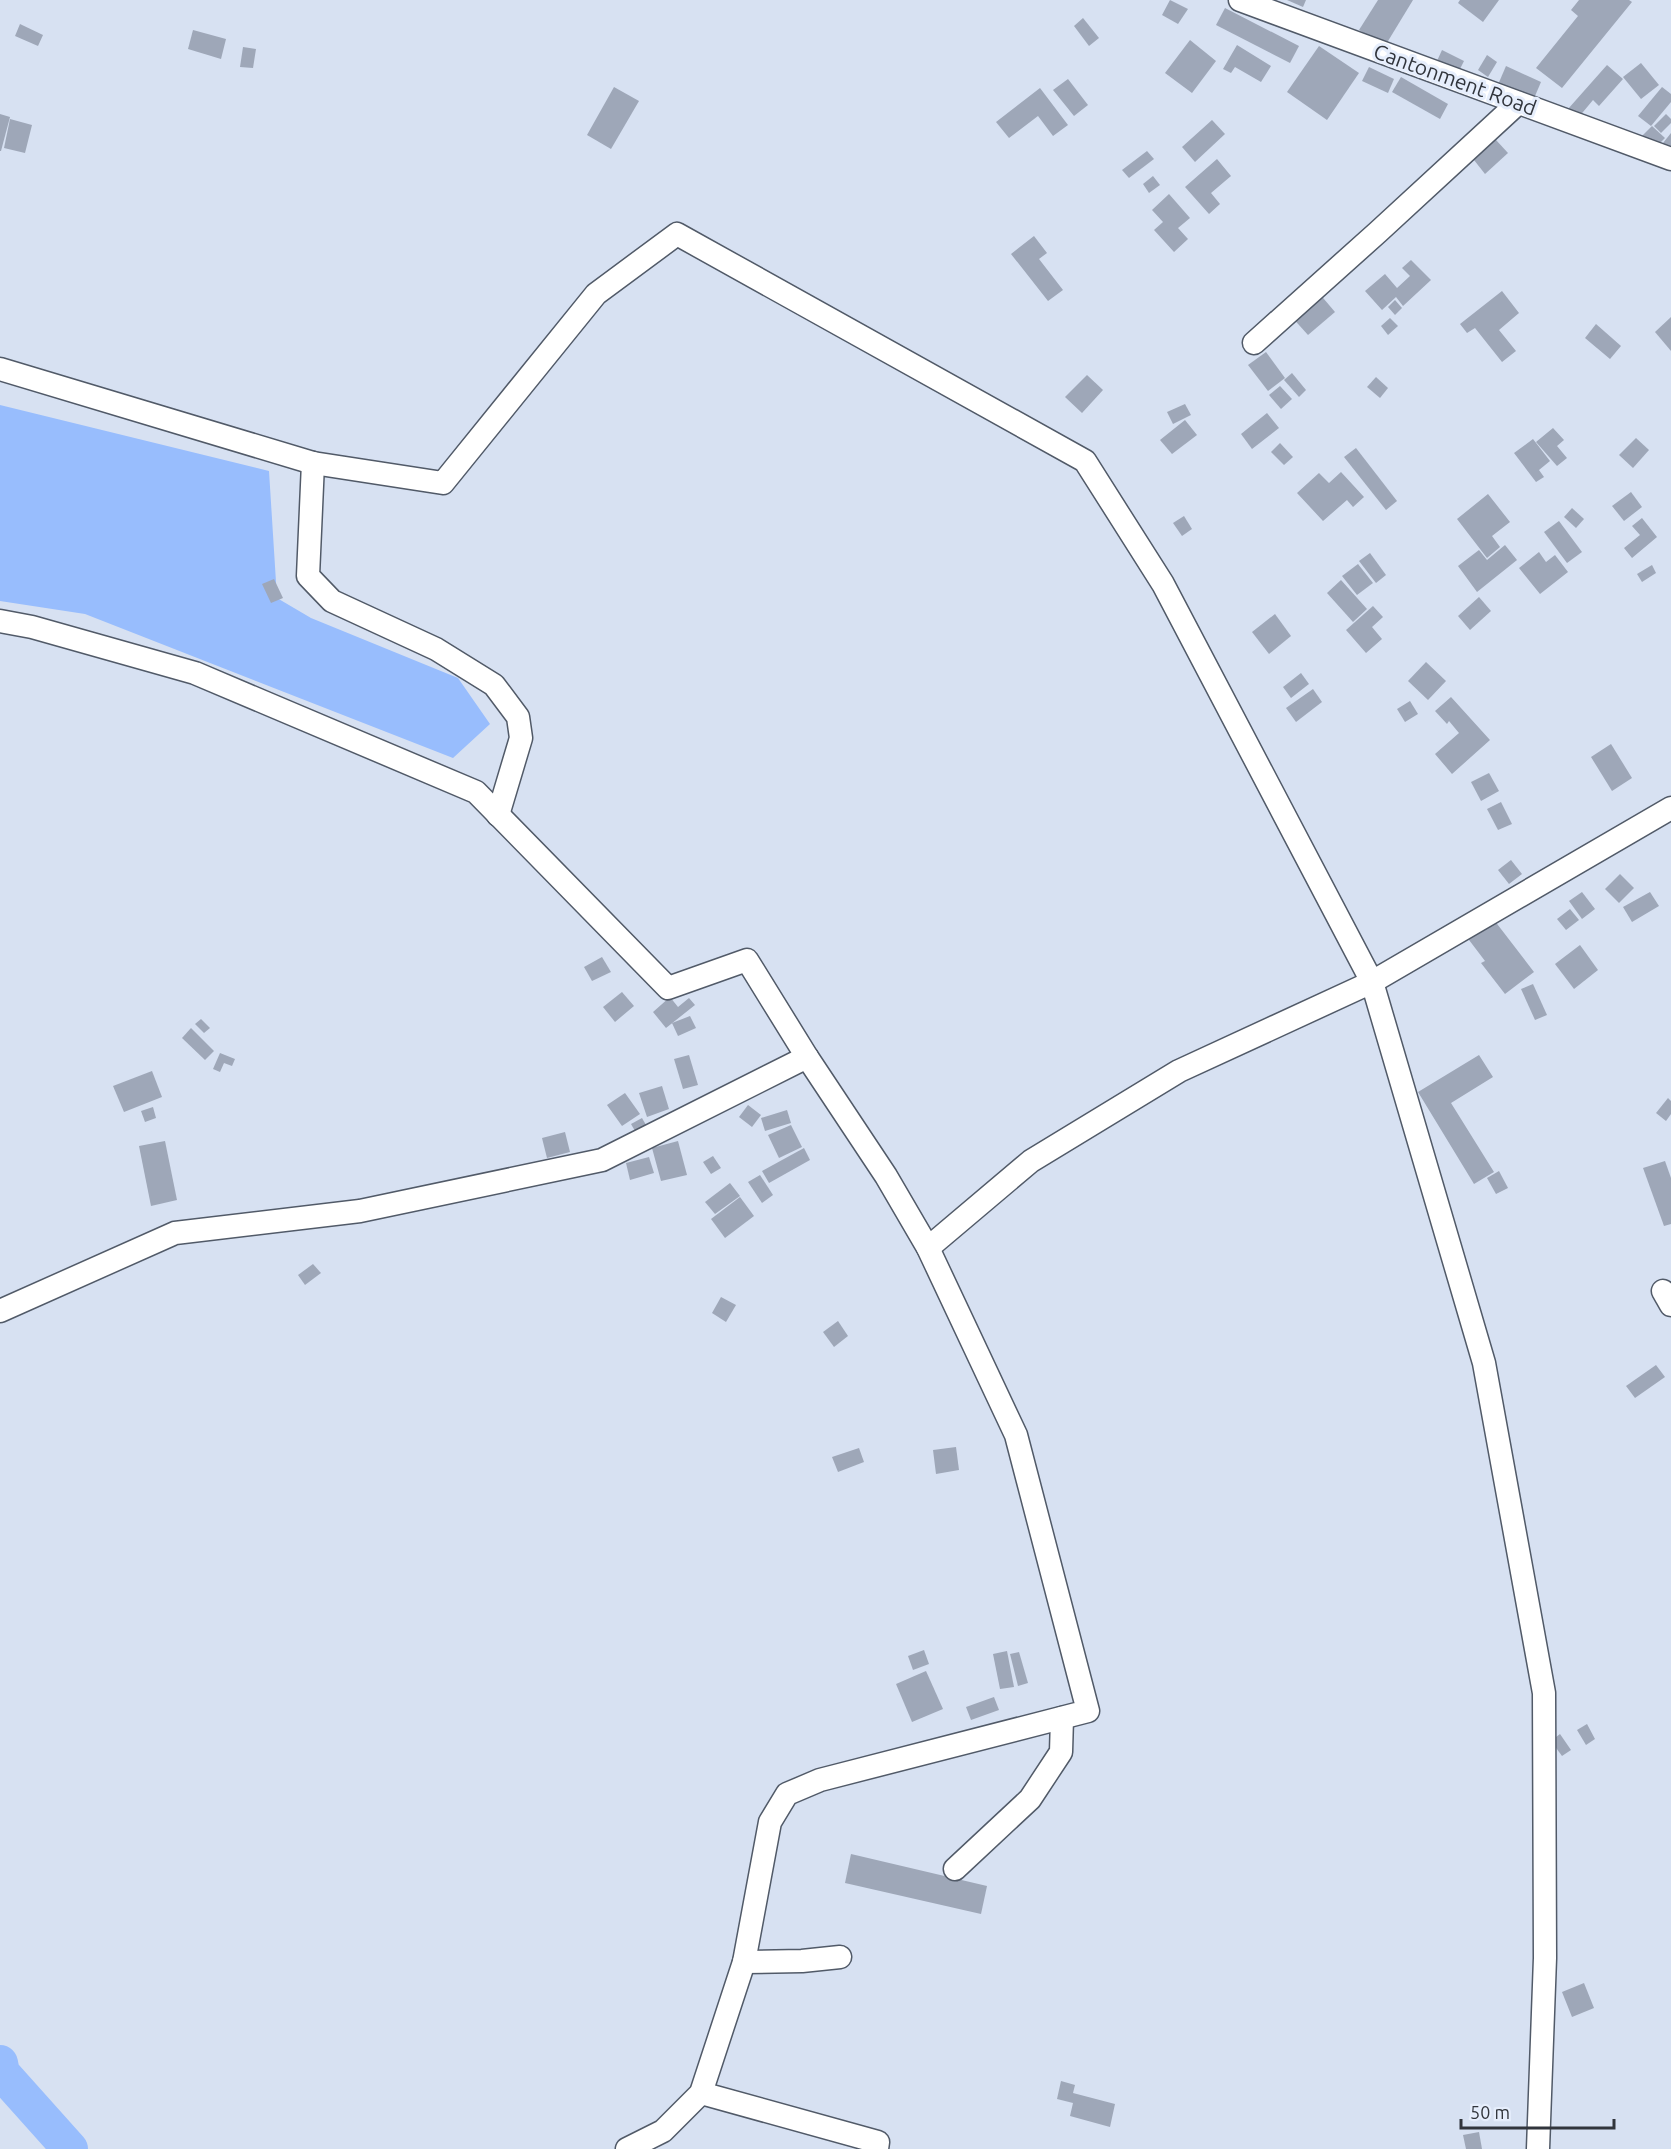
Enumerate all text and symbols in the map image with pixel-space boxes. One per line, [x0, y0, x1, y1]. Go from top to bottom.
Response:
street label: Cantonment Road [1371, 38, 1540, 120]
scale bar [1461, 2092, 1614, 2130]
text: 50 m [1470, 2102, 1510, 2122]

